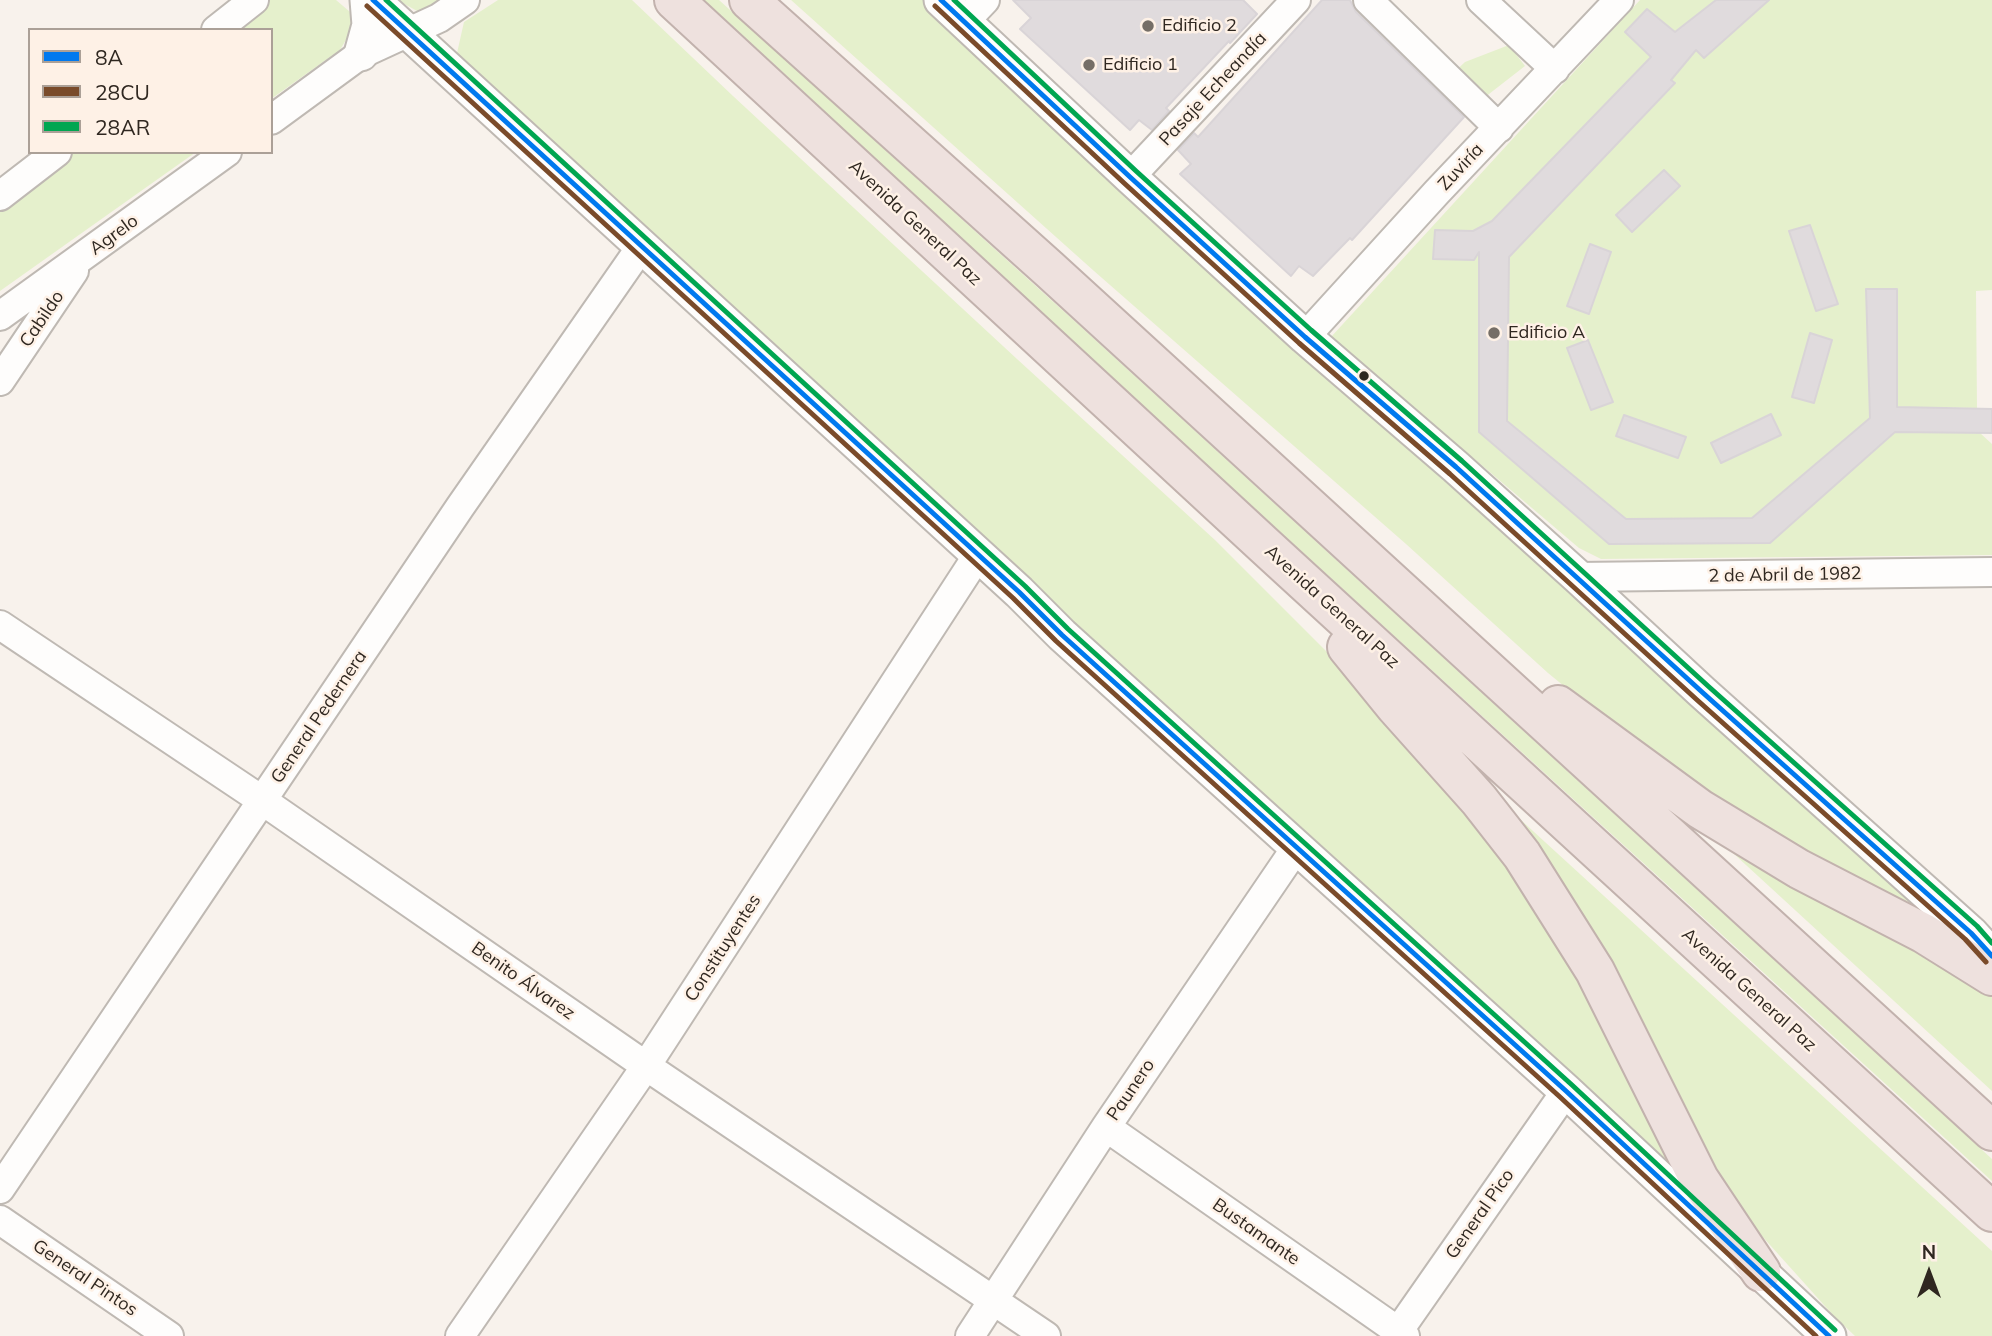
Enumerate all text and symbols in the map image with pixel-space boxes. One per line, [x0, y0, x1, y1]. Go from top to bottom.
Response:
place label: Edificio 2 [1162, 15, 1237, 37]
marker: Edificio 2 [1140, 18, 1156, 34]
legend [28, 28, 273, 154]
street label: Pasaje Echeandía [1155, 28, 1271, 150]
text: 8A [95, 44, 123, 70]
place label: Edificio 1 [1103, 54, 1178, 76]
marker: Edificio 1 [1081, 57, 1097, 73]
text: 28CU [95, 79, 150, 105]
text: 28AR [95, 114, 150, 140]
street label: Zuviría [1434, 139, 1488, 195]
street label: Avenida General Paz [844, 156, 986, 290]
street label: Agrelo [85, 210, 143, 260]
street label: Cabildo [15, 287, 69, 351]
place label: Edificio A [1508, 322, 1585, 344]
marker: Edificio A [1486, 325, 1502, 341]
unlabelled marker [1357, 369, 1371, 383]
street label: Avenida General Paz [1260, 541, 1404, 673]
street label: 2 de Abril de 1982 [1708, 563, 1862, 587]
street label: General Pedernera [267, 647, 371, 787]
street label: Constituyentes [680, 890, 766, 1006]
street label: Avenida General Paz [1677, 924, 1821, 1056]
street label: Benito Álvarez [467, 937, 579, 1025]
street label: Paunero [1103, 1055, 1159, 1125]
street label: General Pico [1441, 1165, 1519, 1263]
street label: Bustamante [1208, 1194, 1304, 1270]
street label: General Pintos [29, 1235, 141, 1321]
north arrow [1894, 1238, 1964, 1308]
text: N [1922, 1240, 1936, 1264]

